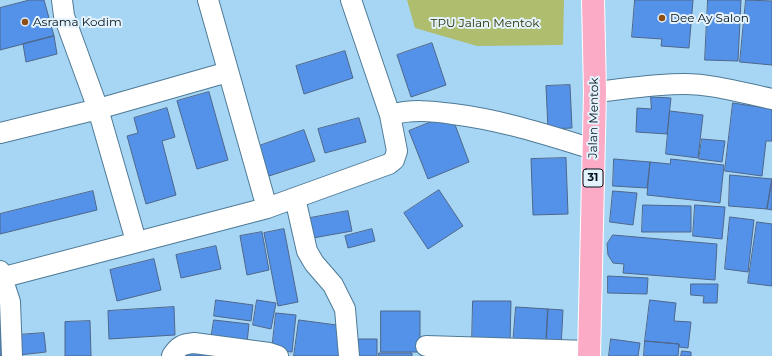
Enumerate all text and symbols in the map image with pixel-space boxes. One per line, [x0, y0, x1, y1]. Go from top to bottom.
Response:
place label: Dee Ay Salon [670, 11, 749, 25]
marker: Dee Ay Salon [657, 13, 667, 23]
place label: Asrama Kodim [33, 15, 122, 29]
park label: TPU Jalan Mentok [431, 16, 539, 30]
marker: Asrama Kodim [20, 17, 30, 27]
street label: Jalan Mentok [586, 77, 602, 159]
road number: 31 [583, 169, 603, 187]

